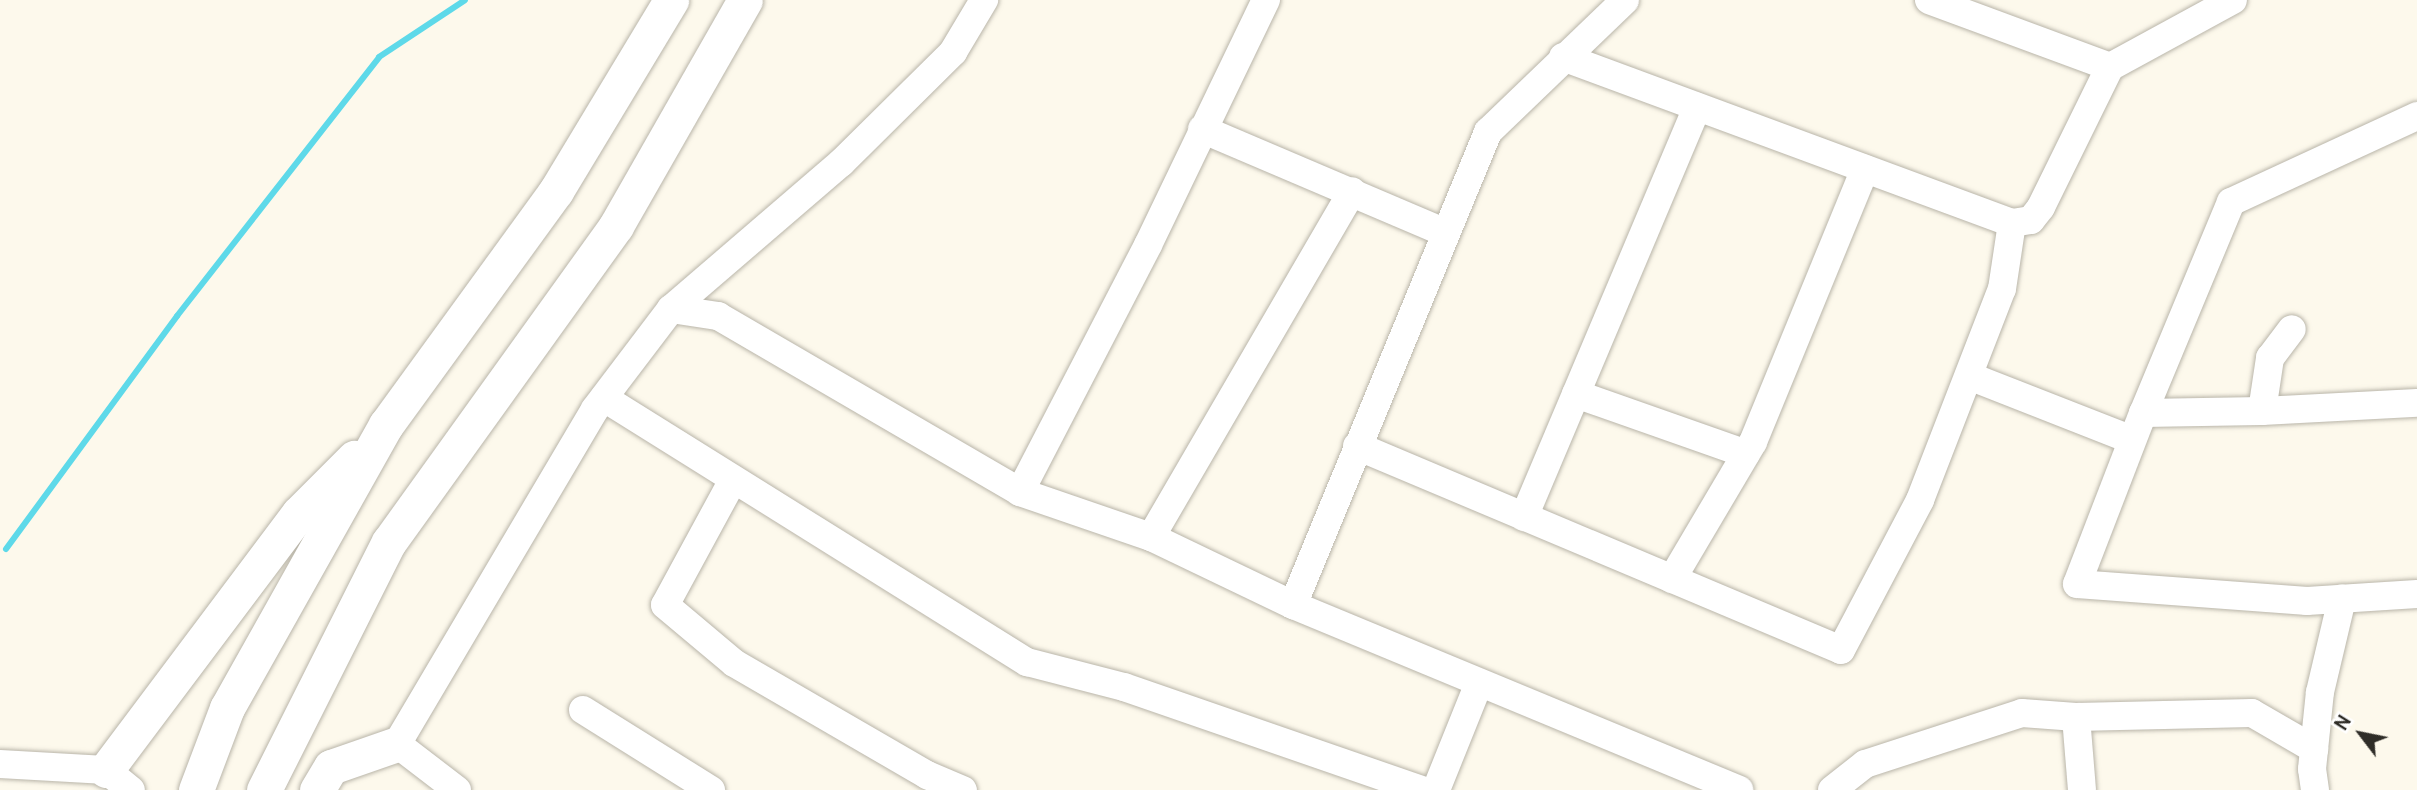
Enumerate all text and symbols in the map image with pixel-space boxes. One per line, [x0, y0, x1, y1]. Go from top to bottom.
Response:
north arrow [2326, 699, 2396, 769]
text: N [2329, 711, 2356, 734]

